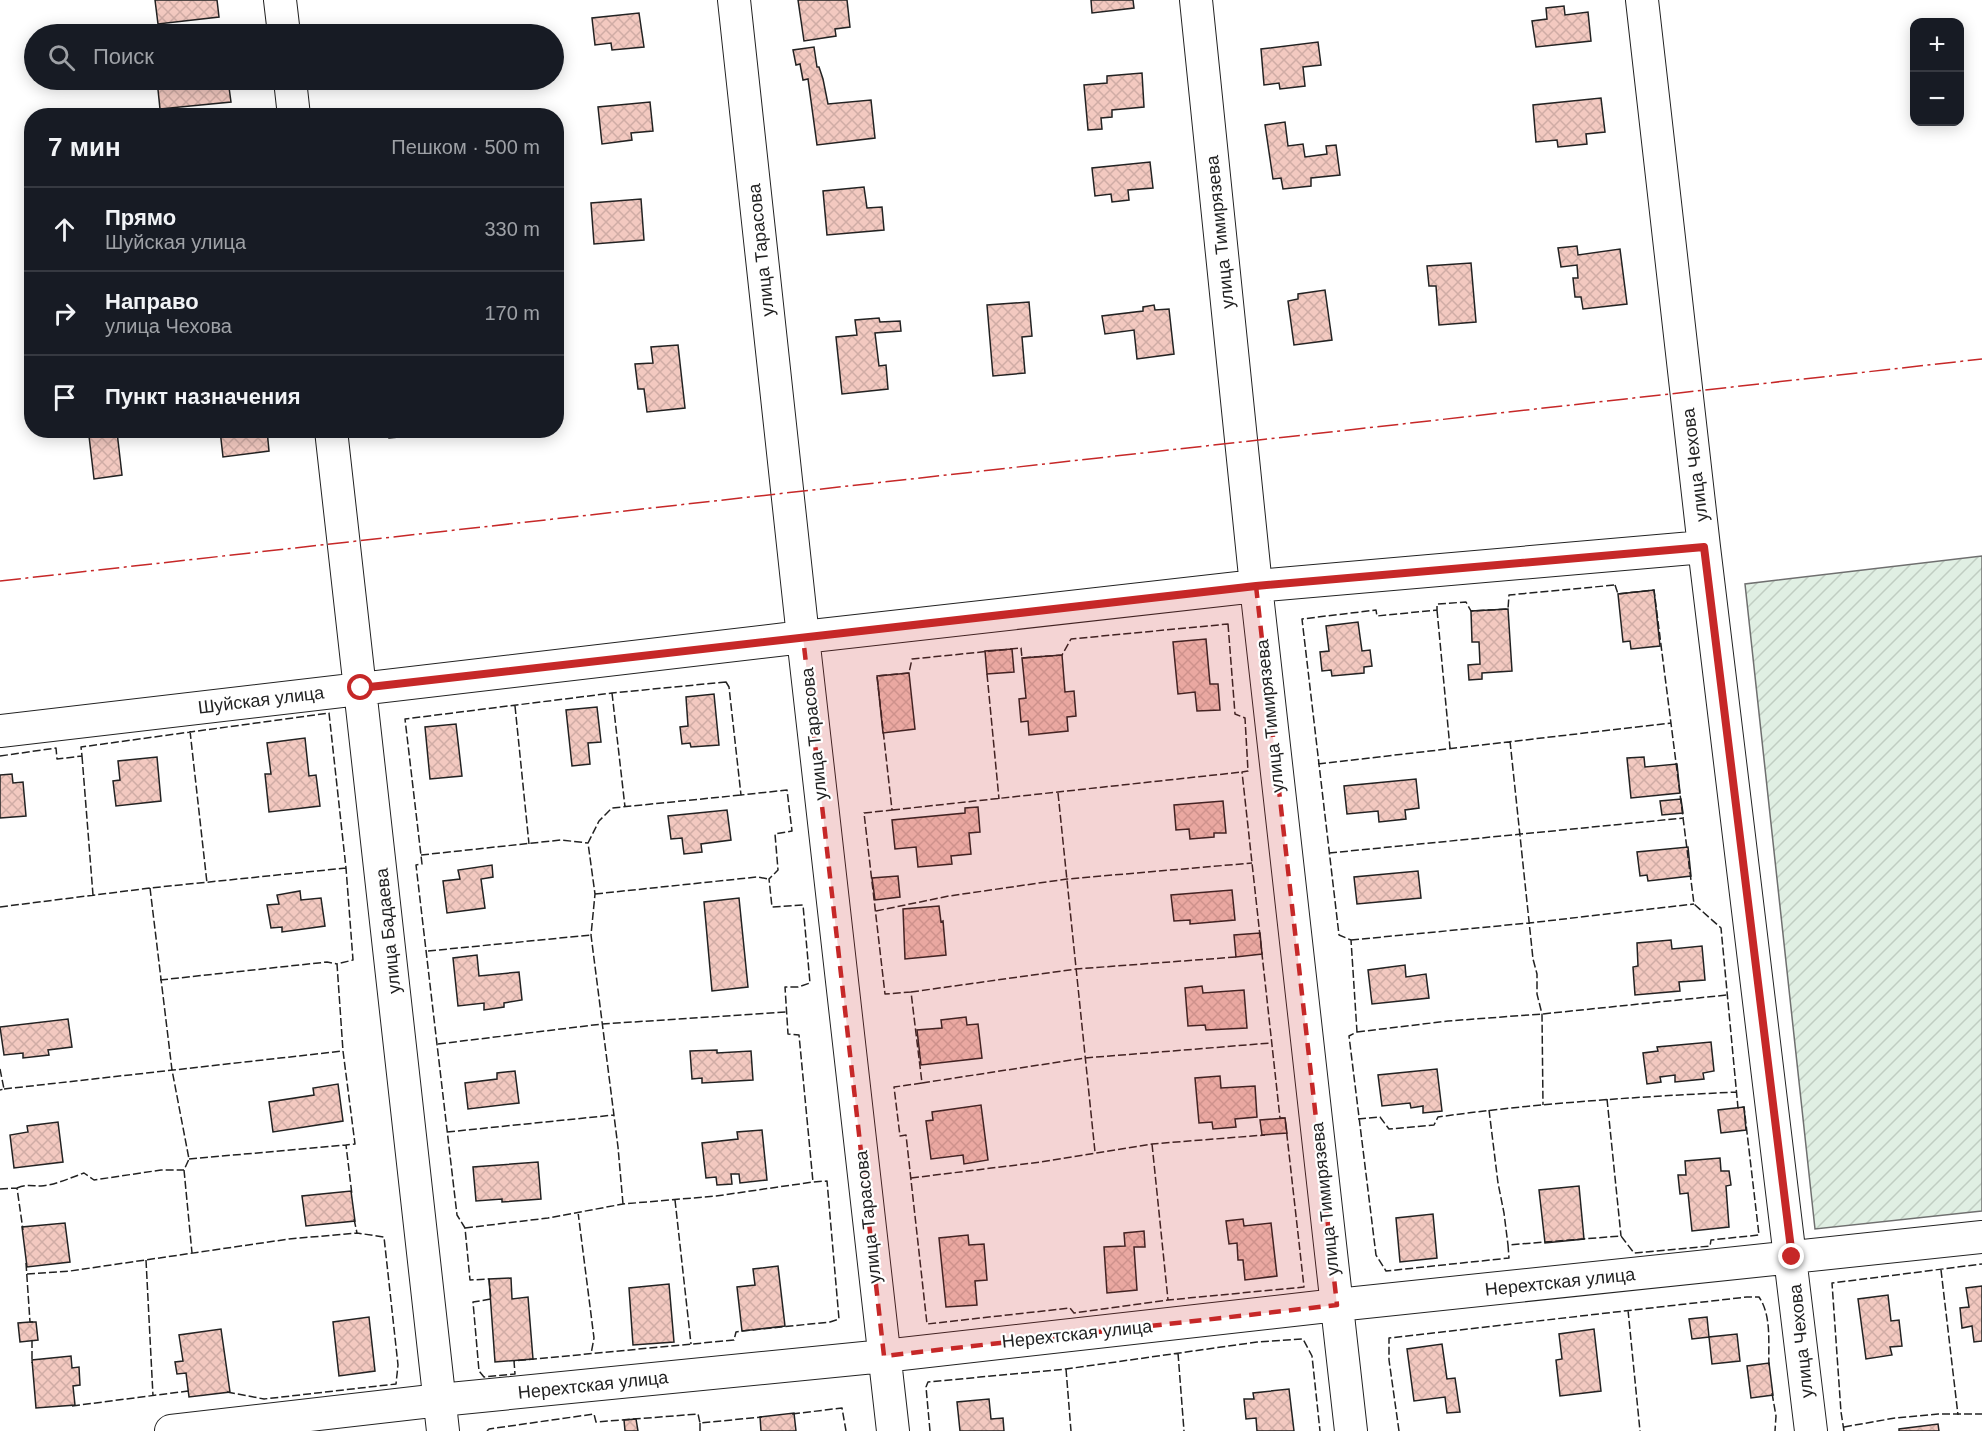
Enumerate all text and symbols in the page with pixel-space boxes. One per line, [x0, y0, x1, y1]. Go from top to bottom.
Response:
map controls [1910, 18, 1964, 126]
button: + [1910, 18, 1964, 72]
search box [24, 24, 564, 90]
icon: search [45, 41, 78, 74]
text: Поиск [93, 44, 154, 69]
button: − [1910, 72, 1964, 126]
text: 7 мин [48, 132, 121, 162]
text: Пешком · 500 m [391, 136, 540, 158]
street label: улица Тимирязева [1202, 153, 1238, 310]
street label: улица Тарасова [744, 182, 778, 317]
text: Прямо [105, 205, 176, 230]
icon: ahead [48, 213, 81, 246]
text: 330 m [484, 218, 540, 240]
text: Шуйская улица [105, 231, 246, 253]
text: Направо [105, 289, 199, 314]
icon: right [48, 297, 81, 330]
text: 170 m [484, 302, 540, 324]
text: улица Чехова [105, 315, 232, 337]
icon: arrive [48, 381, 81, 414]
text: Пункт назначения [105, 384, 301, 409]
street label: улица Чехова [1678, 406, 1712, 523]
street label: улица Тимирязева [1252, 637, 1288, 794]
street label: улица Тарасова [797, 666, 831, 801]
route start [347, 674, 373, 700]
street label: Шуйская улица [197, 682, 326, 718]
street label: улица Бадаева [371, 866, 405, 995]
street label: улица Тимирязева [1307, 1120, 1343, 1277]
street label: улица Тарасова [851, 1149, 885, 1284]
route end [1778, 1243, 1804, 1269]
street label: Нерехтская улица [1484, 1264, 1637, 1300]
street label: улица Чехова [1785, 1282, 1817, 1399]
street label: Нерехтская улица [1001, 1316, 1154, 1352]
street label: Нерехтская улица [517, 1367, 670, 1403]

